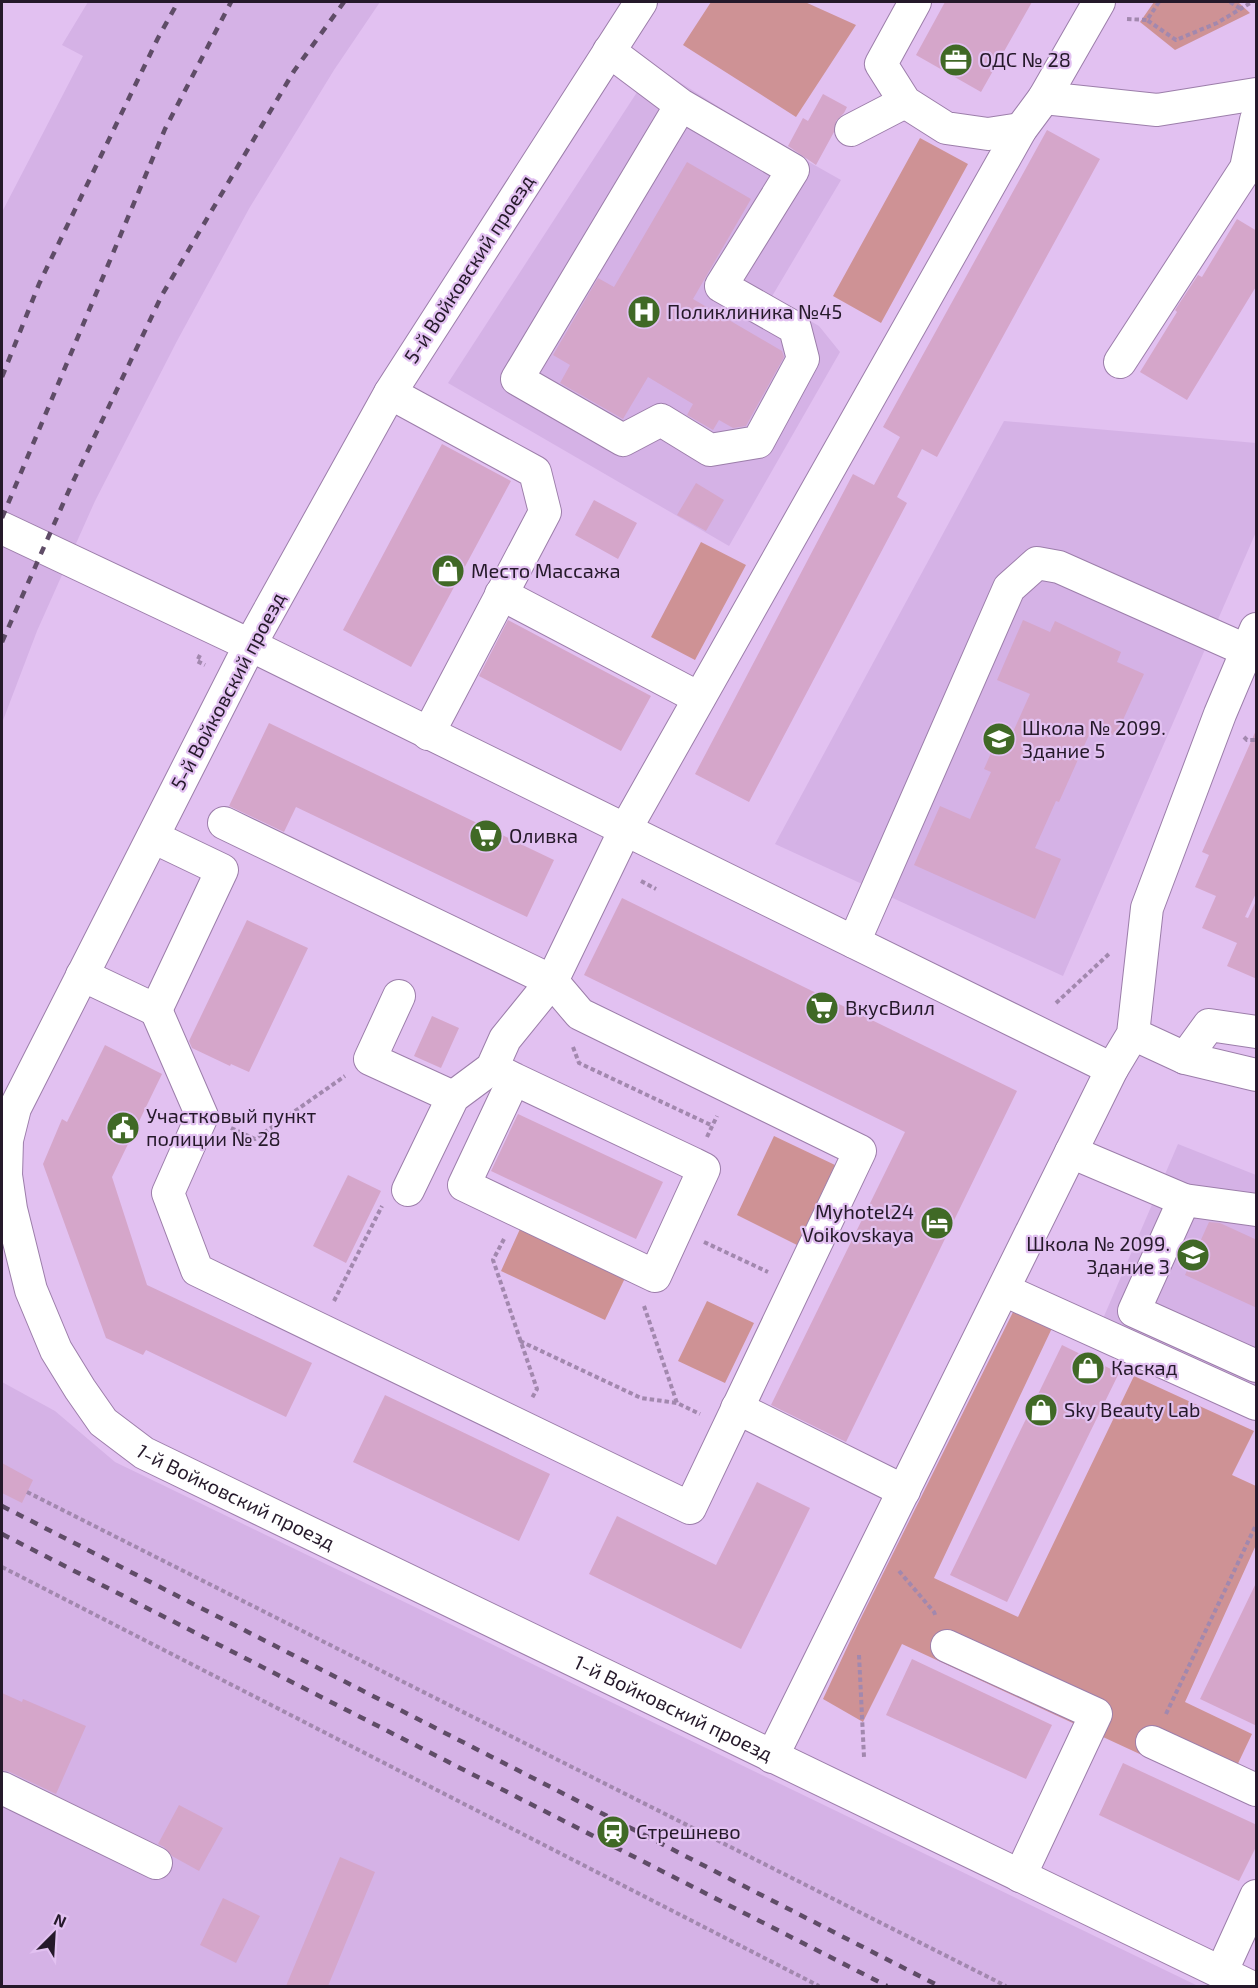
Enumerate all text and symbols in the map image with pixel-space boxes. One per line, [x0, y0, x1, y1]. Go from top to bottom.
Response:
office icon: ОДС № 28 [938, 42, 974, 78]
place label: ОДС № 28 [979, 47, 1071, 71]
street label: 5-й Войковский проезд [398, 170, 538, 367]
hospital icon: Поликлиника №45 [626, 294, 662, 330]
place label: Поликлиника №45 [667, 299, 842, 323]
shop icon: Место Массажа [430, 553, 466, 589]
place label: Место Массажа [471, 558, 621, 582]
street label: 5-й Войковский проезд [165, 588, 289, 793]
place label: Школа № 2099. Здание 5 [1022, 715, 1166, 762]
school or university icon: Школа № 2099. Здание 5 [981, 721, 1017, 757]
supermarket icon: Оливка [468, 818, 504, 854]
place label: Оливка [509, 823, 578, 847]
supermarket icon: ВкусВилл [804, 990, 840, 1026]
place label: ВкусВилл [845, 995, 935, 1020]
place label: Участковый пункт полиции № 28 [146, 1103, 317, 1150]
public building icon: Участковый пункт полиции № 28 [105, 1110, 141, 1146]
place label: Myhotel24 Voikovskaya [802, 1199, 914, 1246]
hotel icon: Myhotel24 Voikovskaya [919, 1205, 955, 1241]
place label: Школа № 2099. Здание 3 [1026, 1231, 1170, 1278]
school or university icon: Школа № 2099. Здание 3 [1175, 1237, 1211, 1273]
shop icon: Каскад [1070, 1350, 1106, 1386]
place label: Каскад [1111, 1355, 1177, 1379]
shop icon: Sky Beauty Lab [1023, 1392, 1059, 1428]
place label: Sky Beauty Lab [1064, 1397, 1200, 1421]
street label: 1-й Войковский проезд [132, 1438, 339, 1554]
street label: 1-й Войковский проезд [571, 1649, 777, 1765]
station icon: Стрешнево [595, 1814, 631, 1850]
place label: Стрешнево [636, 1819, 741, 1843]
north arrow [24, 1904, 84, 1964]
text: N [51, 1909, 69, 1931]

